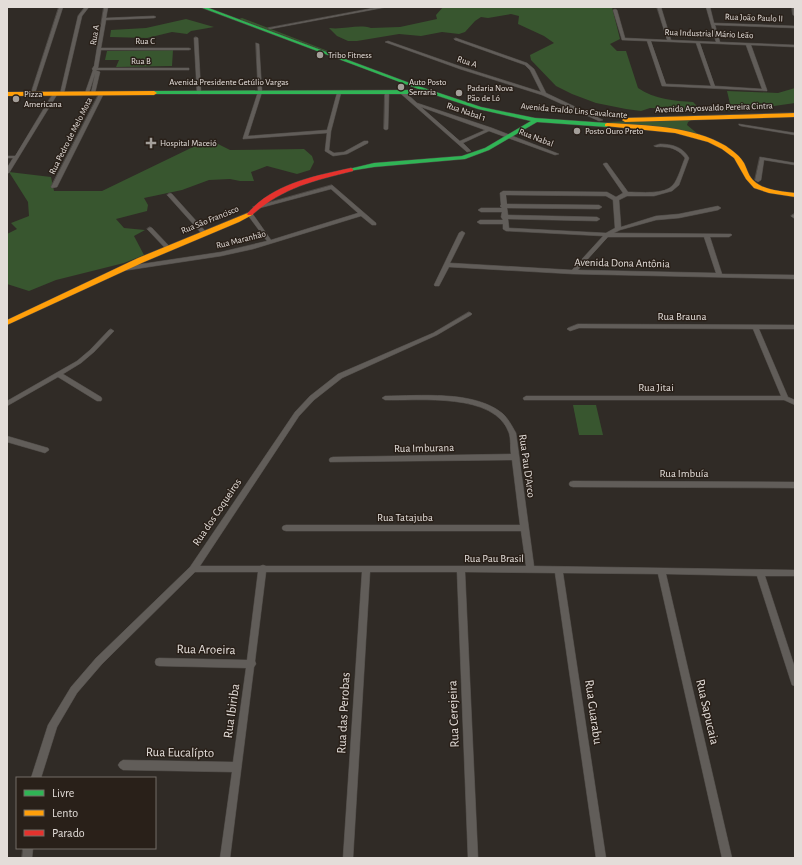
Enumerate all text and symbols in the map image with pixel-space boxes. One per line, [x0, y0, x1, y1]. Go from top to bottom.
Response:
street label: Rua João Paulo II [725, 12, 783, 24]
street label: Rua A [89, 24, 101, 46]
street label: Rua Industrial Mário Leão [664, 28, 754, 40]
street label: Rua C [135, 37, 155, 46]
marker: Tribo Fitness [315, 50, 325, 60]
place label: Tribo Fitness [328, 51, 372, 60]
street label: Rua A [456, 55, 478, 69]
street label: Rua B [131, 57, 151, 66]
street label: Avenida Presidente Getúlio Vargas [169, 78, 289, 87]
place label: Auto Posto Serraria [409, 78, 447, 97]
marker: Auto Posto Serraria [396, 82, 406, 92]
place label: Padaria Nova Pão de Ló [467, 84, 513, 103]
marker: Padaria Nova Pão de Ló [454, 88, 464, 98]
place label: Pizza Americana [24, 90, 62, 109]
marker: Pizza Americana [11, 94, 21, 104]
street label: Rua Pedro de Melo Mota [48, 96, 94, 176]
street label: Rua Nabal 1 [445, 101, 487, 123]
street label: Avenida Aryosvaldo Pereira Cintra [655, 101, 773, 115]
street label: Avenida Eraldo Lins Cavalcante [520, 102, 628, 120]
marker: Posto Ouro Preto [572, 126, 582, 136]
street label: Rua Nabal [517, 127, 555, 149]
place label: Posto Ouro Preto [585, 127, 644, 136]
marker: Hospital Maceió [145, 137, 157, 149]
place label: Hospital Maceió [160, 139, 217, 148]
street label: Rua São Francisco [180, 204, 241, 236]
street label: Rua Maranhão [215, 229, 267, 251]
street label: Avenida Dona Antônia [574, 257, 670, 269]
street label: Rua Brauna [658, 311, 706, 322]
street label: Rua Jitai [638, 382, 674, 393]
street label: Rua Pau D'Arco [517, 434, 537, 498]
street label: Rua Imburana [394, 442, 454, 454]
street label: Rua Imbuía [659, 468, 709, 479]
street label: Rua dos Coqueiros [191, 476, 243, 548]
street label: Rua Tatajuba [377, 512, 433, 523]
street label: Rua Pau Brasil [464, 553, 524, 564]
street label: Rua Aroeira [176, 643, 236, 657]
street label: Rua das Perobas [335, 672, 353, 754]
street label: Rua Sapucaia [693, 678, 721, 746]
street label: Rua Guarabu [582, 679, 604, 746]
street label: Rua Cerejeira [446, 680, 462, 748]
street label: Rua Ibiriba [222, 683, 242, 739]
street label: Rua Eucalípto [146, 746, 214, 760]
legend [16, 777, 156, 849]
text: Livre [52, 787, 74, 799]
text: Lento [52, 807, 78, 819]
text: Parado [52, 827, 85, 839]

